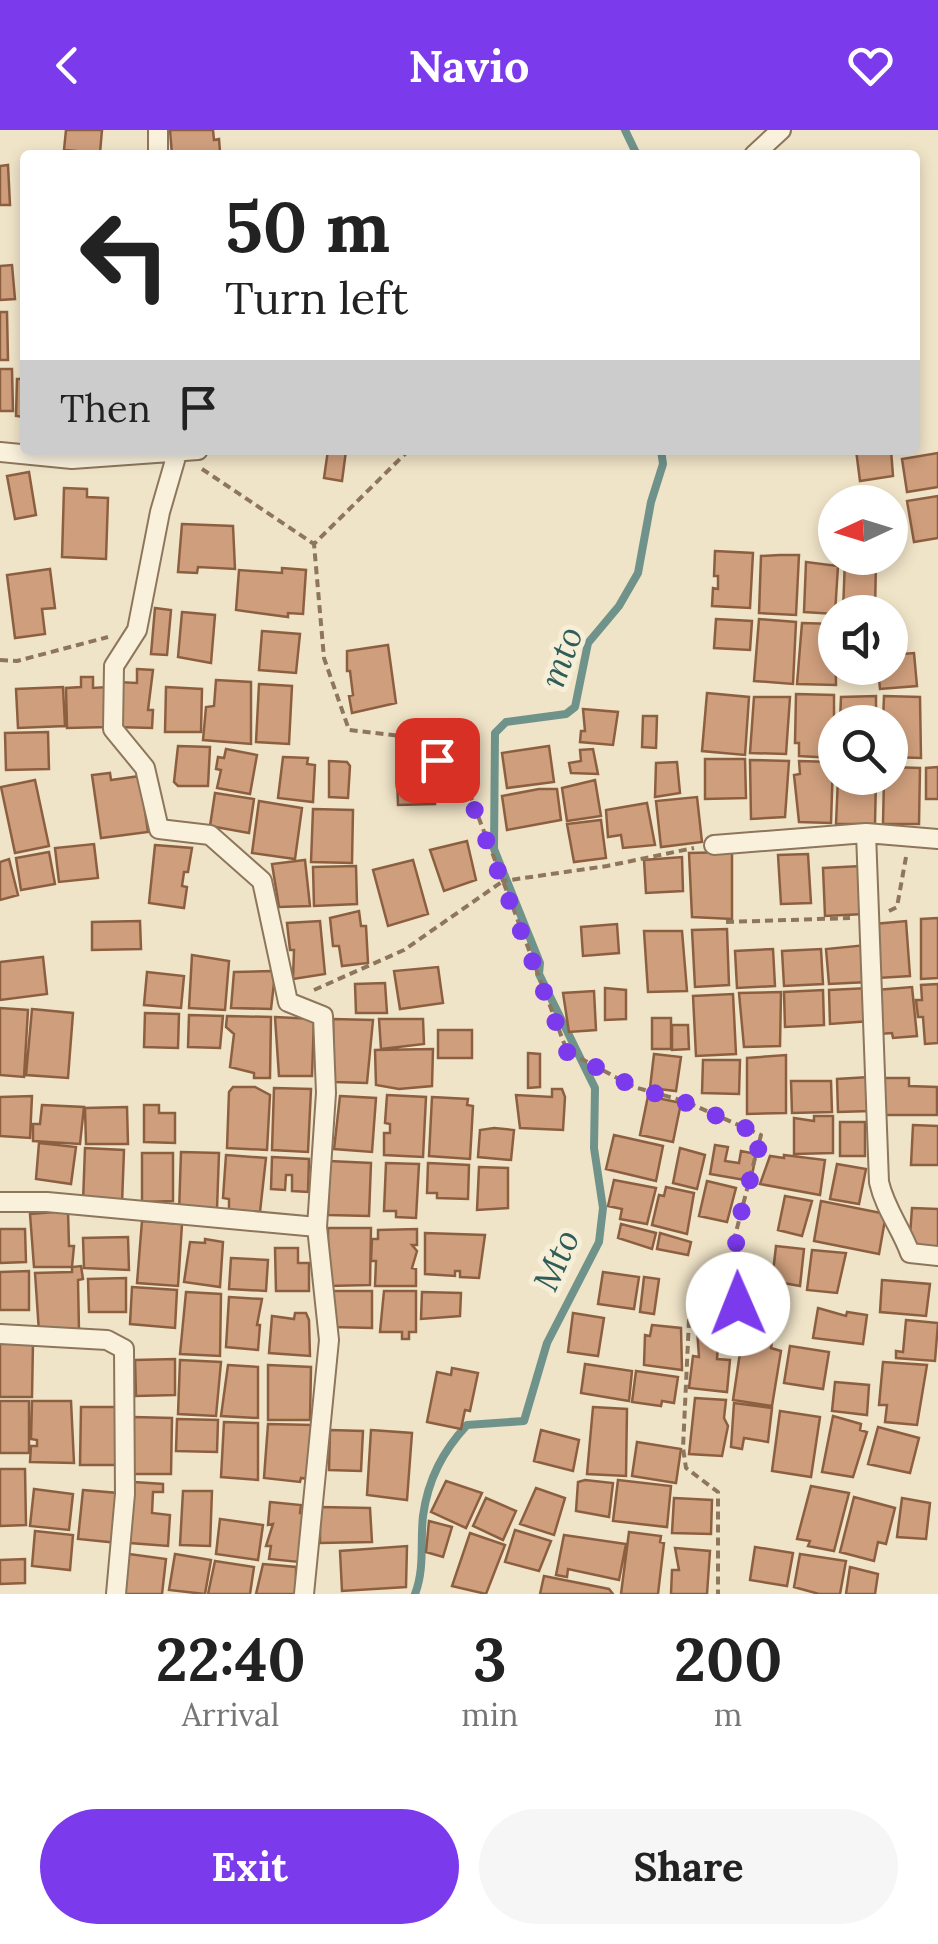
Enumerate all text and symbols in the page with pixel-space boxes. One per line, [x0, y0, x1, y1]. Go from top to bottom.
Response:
text: Navio [408, 37, 530, 94]
icon: back [40, 38, 95, 93]
icon: heart [843, 38, 898, 93]
text: 50 m [225, 182, 390, 271]
icon: left [60, 190, 190, 320]
text: Turn left [225, 269, 408, 326]
icon: arrive [171, 380, 226, 435]
text: Then [60, 384, 151, 432]
north arrow [818, 485, 908, 575]
map controls [818, 485, 908, 795]
button: sound [818, 595, 908, 685]
water label: mto [529, 620, 593, 694]
button: search [818, 705, 908, 795]
pin [395, 718, 480, 803]
icon: arrive [410, 733, 465, 788]
water label: Mto [523, 1222, 589, 1298]
position arrow [686, 1252, 790, 1356]
text: 22:40 [156, 1621, 306, 1697]
text: 3 [473, 1621, 507, 1697]
text: 200 [674, 1621, 782, 1697]
text: Arrival [182, 1694, 280, 1735]
text: min [461, 1694, 518, 1735]
text: m [714, 1694, 742, 1735]
button: Exit [40, 1809, 459, 1924]
button: Share [479, 1809, 898, 1924]

